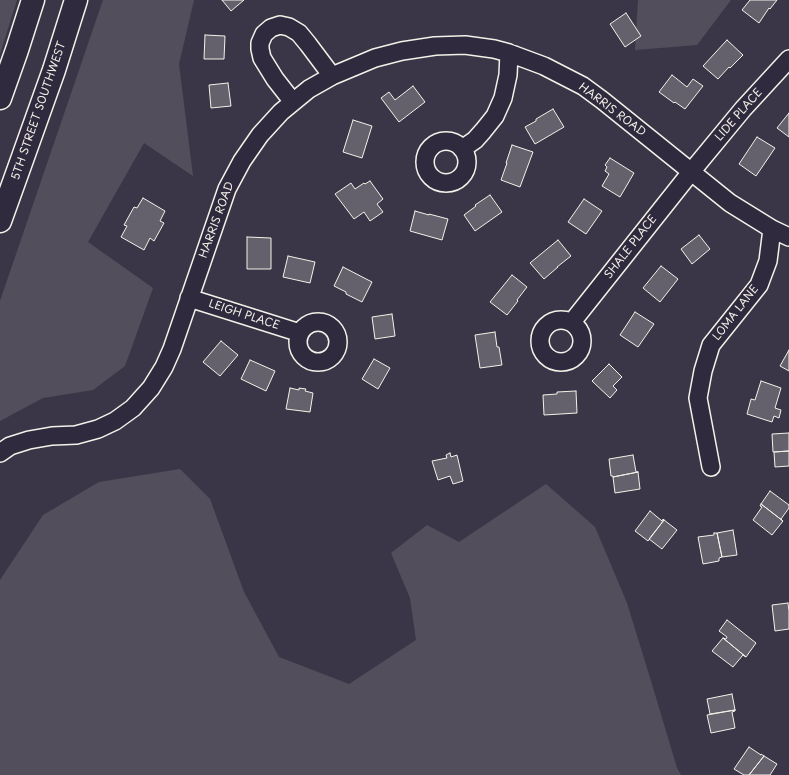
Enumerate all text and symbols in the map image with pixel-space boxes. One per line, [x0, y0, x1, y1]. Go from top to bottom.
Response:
street label: 5TH STREET SOUTHWEST [9, 40, 69, 182]
street label: HARRIS ROAD [576, 81, 648, 139]
street label: LIDE PLACE [713, 86, 765, 144]
street label: HARRIS ROAD [197, 180, 237, 260]
street label: SHALE PLACE [602, 213, 660, 281]
street label: LOMA LANE [710, 283, 762, 343]
street label: LEIGH PLACE [207, 297, 281, 333]

